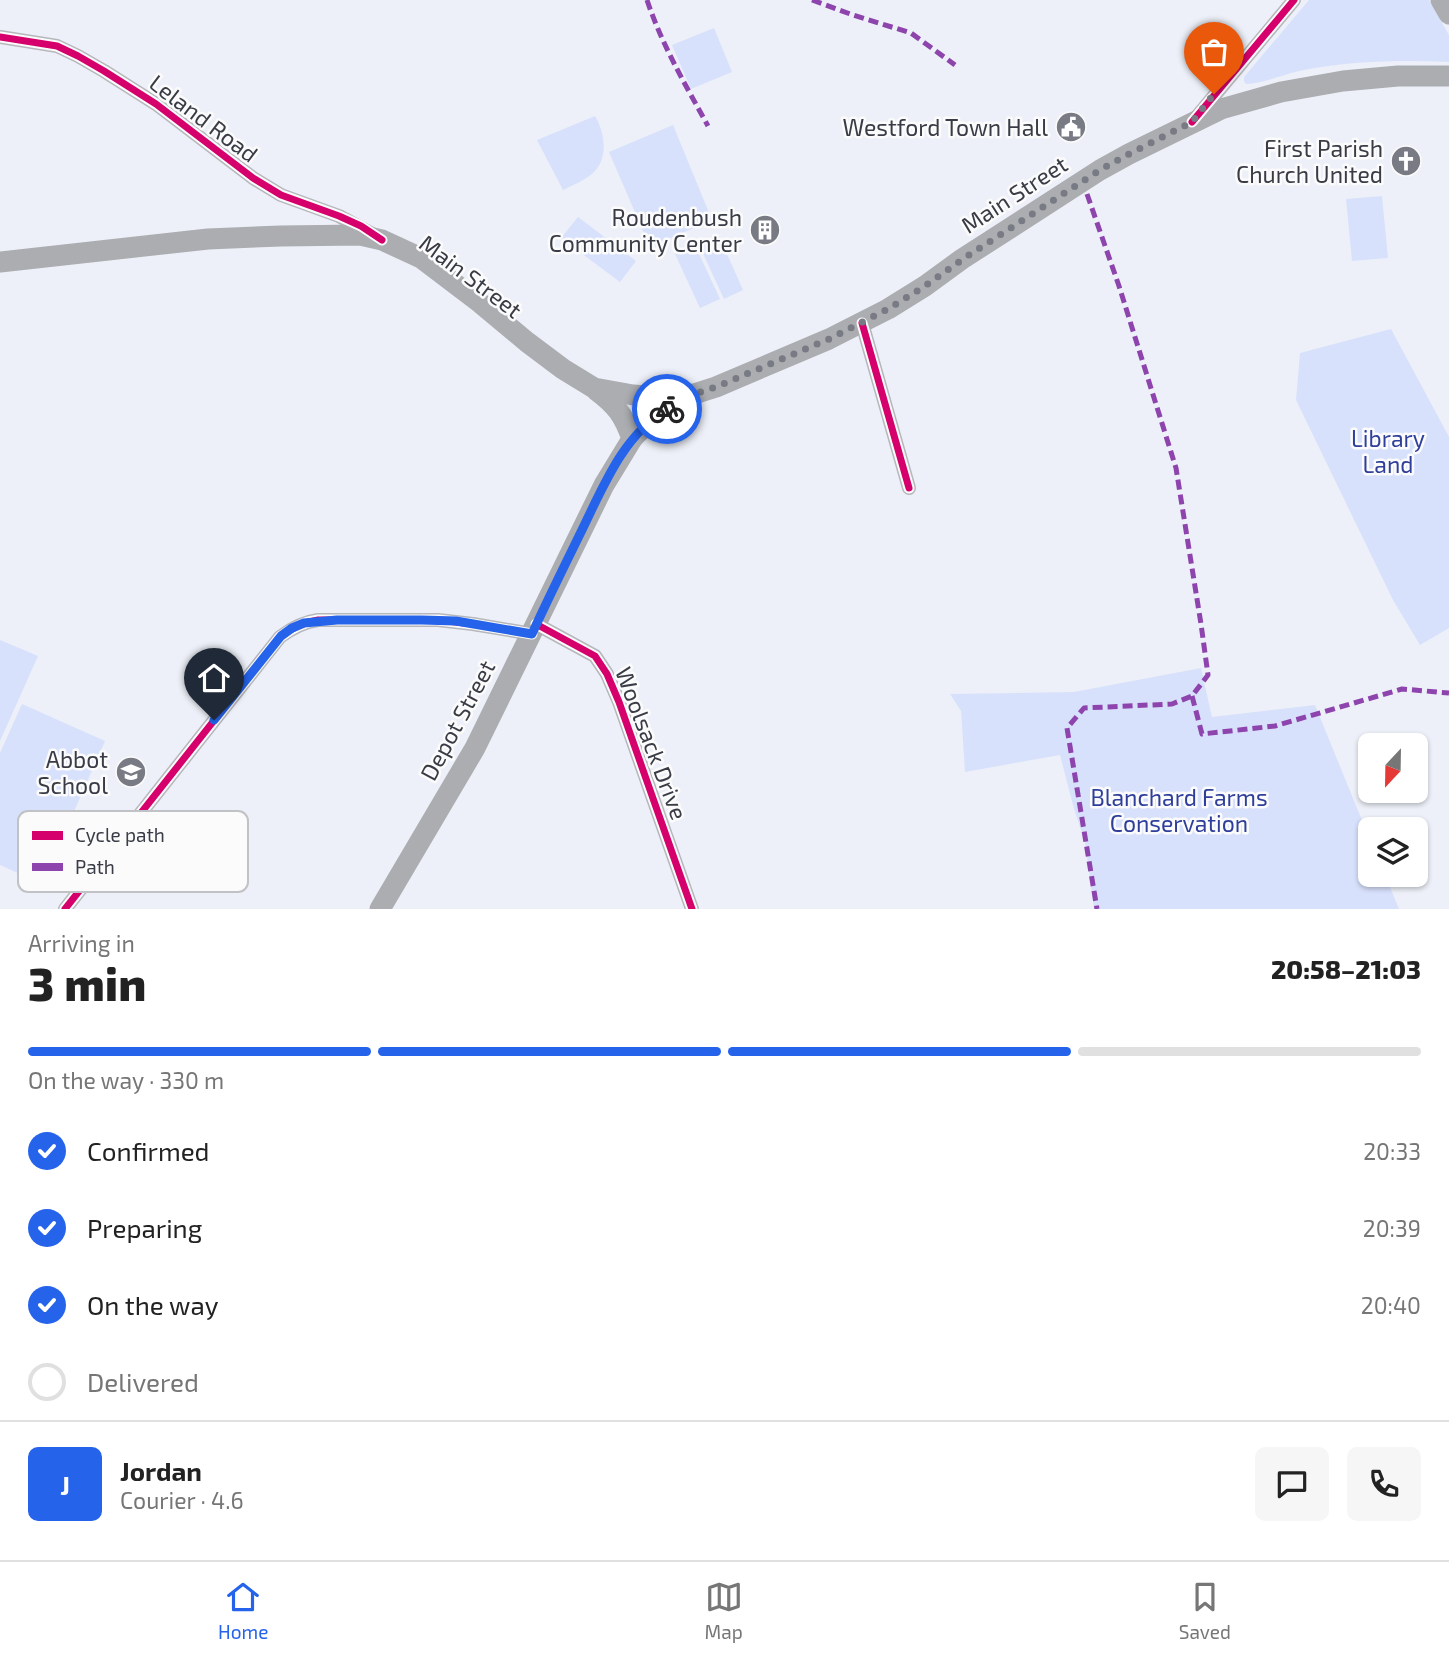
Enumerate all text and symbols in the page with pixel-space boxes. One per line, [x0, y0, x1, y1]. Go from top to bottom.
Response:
pin [1184, 22, 1244, 94]
icon: bag [1195, 33, 1233, 71]
street label: Leland Road [144, 68, 264, 168]
public building icon: Westford Town Hall [1054, 110, 1088, 144]
place label: Westford Town Hall [843, 113, 1048, 141]
place label: First Parish Church United [1236, 134, 1383, 188]
church icon: First Parish Church United [1389, 144, 1423, 178]
street label: Main Street [956, 149, 1073, 239]
place label: Roudenbush Community Center [549, 203, 742, 257]
building icon: Roudenbush Community Center [748, 213, 782, 247]
street label: Main Street [414, 228, 528, 324]
courier [632, 374, 702, 444]
icon: bike [648, 390, 686, 428]
park label: Library Land [1351, 424, 1425, 478]
pin [184, 648, 244, 720]
street label: Depot Street [414, 655, 500, 785]
icon: home [195, 659, 233, 697]
street label: Woolsack Drive [610, 663, 694, 823]
north arrow [1358, 733, 1428, 803]
map controls [1358, 733, 1428, 887]
place label: Abbot School [38, 745, 108, 799]
school or university icon: Abbot School [114, 755, 148, 789]
park label: Blanchard Farms Conservation [1090, 783, 1268, 837]
legend [18, 811, 248, 892]
button: layers [1358, 817, 1428, 887]
text: Cycle path [75, 823, 165, 846]
text: Path [75, 855, 115, 878]
text: Arriving in [28, 929, 135, 957]
text: 20:58–21:03 [1271, 953, 1421, 984]
text: 3 min [28, 955, 146, 1010]
text: On the way · 330 m [28, 1066, 224, 1094]
icon: check [28, 1132, 66, 1170]
text: Confirmed [87, 1135, 210, 1166]
text: 20:33 [1363, 1137, 1421, 1165]
icon: check [28, 1209, 66, 1247]
text: Preparing [87, 1212, 202, 1243]
text: 20:39 [1363, 1214, 1421, 1242]
icon: check [28, 1286, 66, 1324]
text: On the way [87, 1289, 218, 1320]
text: 20:40 [1361, 1291, 1421, 1319]
text: Delivered [87, 1366, 199, 1397]
button: chat [1255, 1447, 1329, 1521]
button: phone [1347, 1447, 1421, 1521]
text: Jordan [120, 1455, 202, 1486]
text: J [60, 1469, 70, 1500]
text: Courier · 4.6 [120, 1486, 244, 1514]
tab: Home [218, 1578, 268, 1643]
tab: Map [705, 1578, 743, 1643]
tab: Saved [1179, 1578, 1231, 1643]

